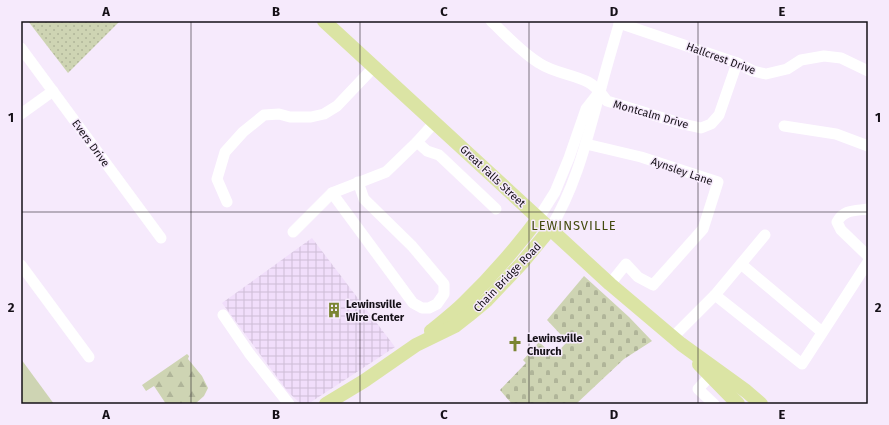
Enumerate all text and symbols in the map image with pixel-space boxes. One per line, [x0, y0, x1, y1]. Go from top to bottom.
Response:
text: A [101, 4, 110, 19]
text: B [272, 4, 280, 19]
text: C [440, 4, 448, 19]
text: D [610, 4, 619, 19]
text: E [779, 4, 786, 19]
street label: Hallcrest Drive [684, 40, 757, 77]
street label: Montcalm Drive [612, 98, 690, 131]
text: 1 [8, 110, 14, 125]
text: 1 [875, 110, 881, 125]
street label: Evers Drive [69, 117, 112, 169]
street label: Great Falls Street [457, 143, 528, 210]
street label: Aynsley Lane [649, 155, 714, 188]
district label: LEWINSVILLE [531, 218, 617, 233]
street label: Chain Bridge Road [471, 240, 544, 315]
place label: Lewinsville Wire Center [346, 298, 405, 324]
text: 2 [8, 300, 15, 315]
text: 2 [875, 300, 882, 315]
building icon: Lewinsville Wire Center [325, 301, 343, 319]
place label: Lewinsville Church [527, 332, 583, 358]
church icon: Lewinsville Church [506, 335, 524, 353]
text: A [101, 407, 110, 422]
text: B [272, 407, 280, 422]
text: C [440, 407, 448, 422]
text: D [610, 407, 619, 422]
text: E [779, 407, 786, 422]

